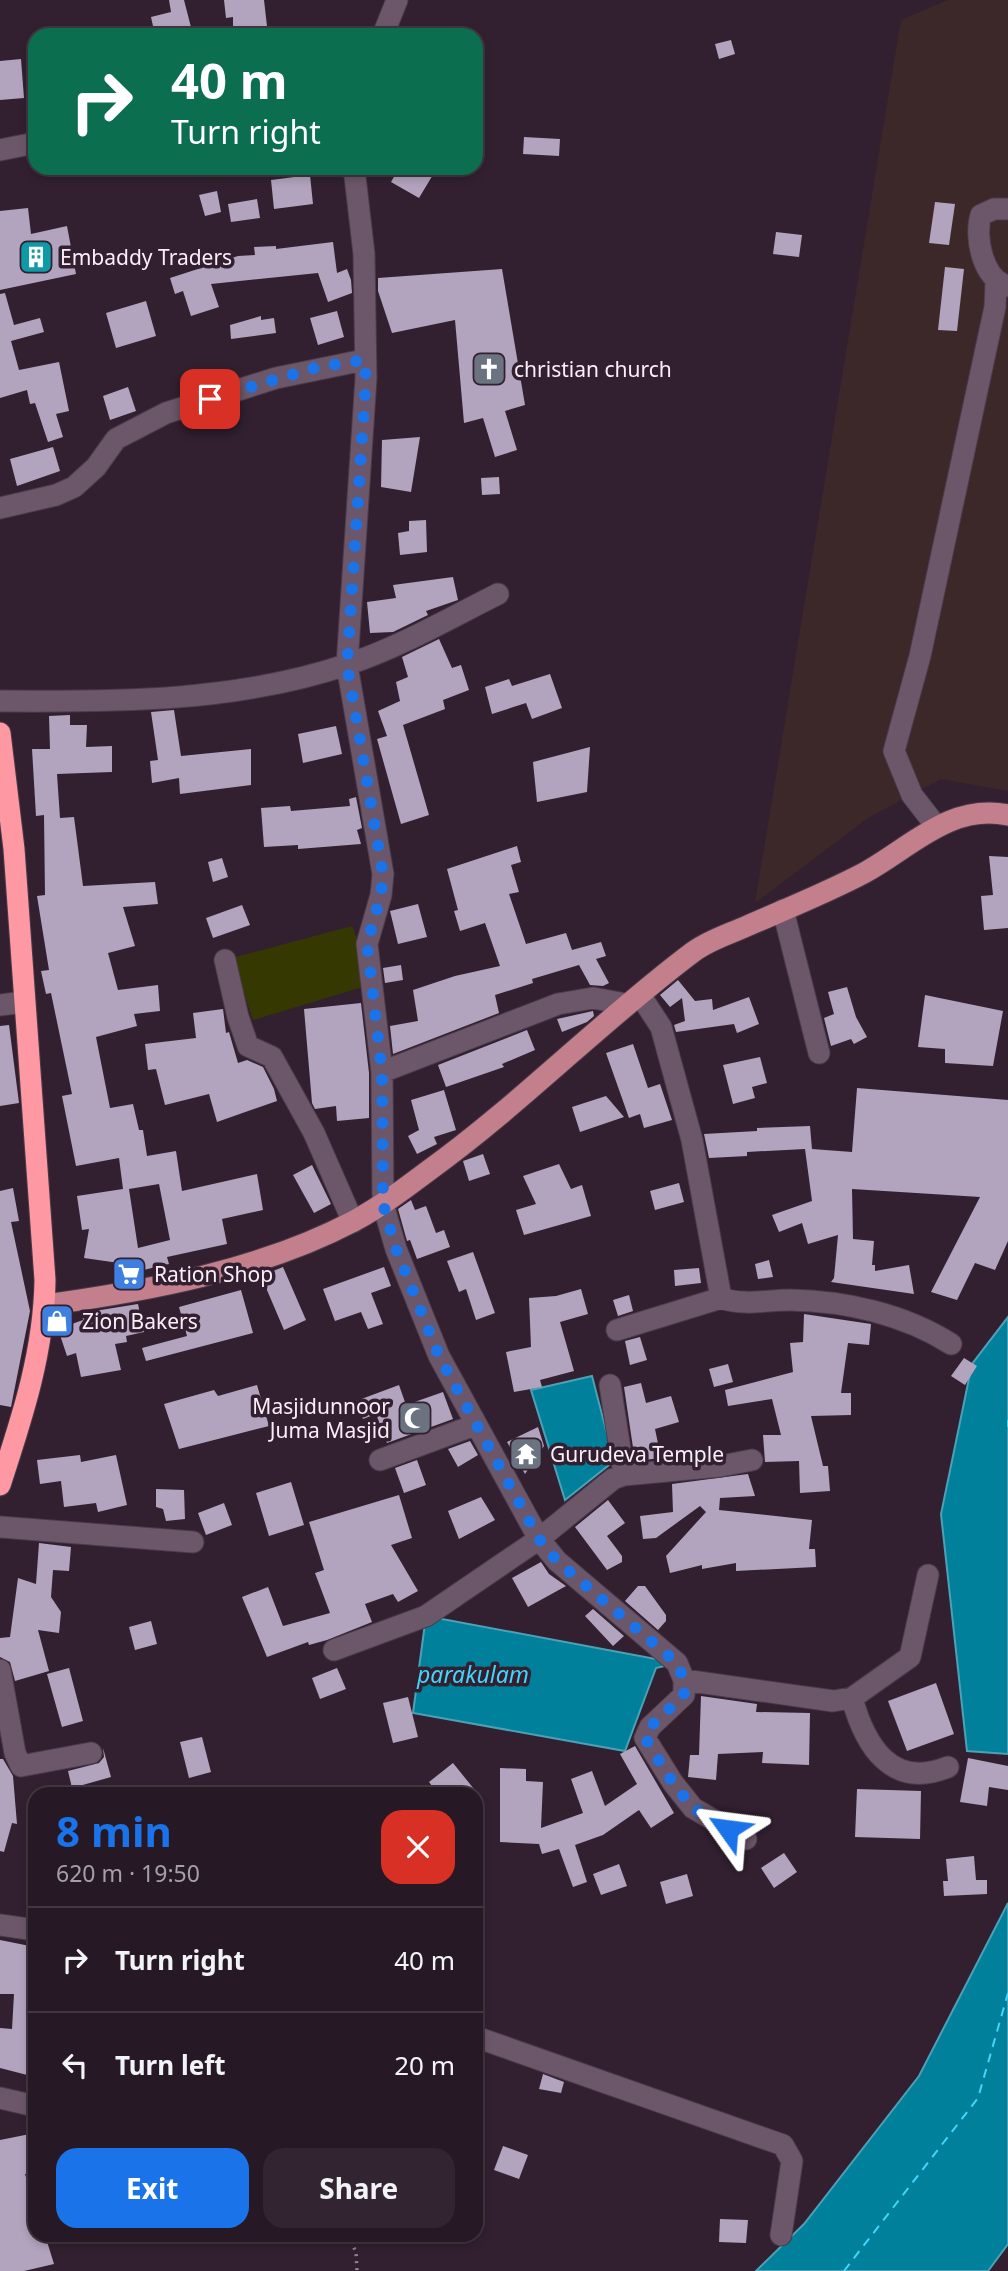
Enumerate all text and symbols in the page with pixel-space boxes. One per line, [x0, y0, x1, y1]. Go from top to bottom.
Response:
text: 40 m [171, 47, 288, 113]
icon: right [56, 56, 147, 147]
text: Turn right [171, 110, 321, 153]
building icon: Embaddy Traders [17, 238, 55, 276]
place label: Embaddy Traders [60, 243, 232, 271]
church icon: christian church [470, 350, 508, 388]
place label: christian church [514, 355, 672, 383]
pin [180, 369, 240, 429]
icon: arrive [191, 380, 229, 418]
supermarket icon: Ration Shop [110, 1255, 148, 1293]
place label: Ration Shop [154, 1260, 273, 1288]
shop icon: Zion Bakers [38, 1302, 76, 1340]
place label: Zion Bakers [82, 1307, 198, 1335]
place label: Masjidunnoor Juma Masjid [252, 1392, 390, 1444]
mosque icon: Masjidunnoor Juma Masjid [396, 1399, 434, 1437]
temple icon: Gurudeva Temple [507, 1435, 545, 1473]
place label: Gurudeva Temple [550, 1440, 724, 1468]
water label: parakulam [416, 1658, 529, 1690]
position arrow [691, 1792, 765, 1866]
text: 8 min [56, 1802, 172, 1859]
button: close [381, 1810, 455, 1884]
text: 620 m · 19:50 [56, 1857, 200, 1889]
icon: right [56, 1941, 94, 1979]
text: Turn right [115, 1942, 245, 1978]
text: 40 m [394, 1942, 455, 1978]
icon: left [56, 2046, 94, 2084]
text: Turn left [115, 2047, 226, 2083]
text: 20 m [394, 2047, 455, 2083]
button: Exit [56, 2148, 249, 2228]
button: Share [263, 2148, 455, 2228]

